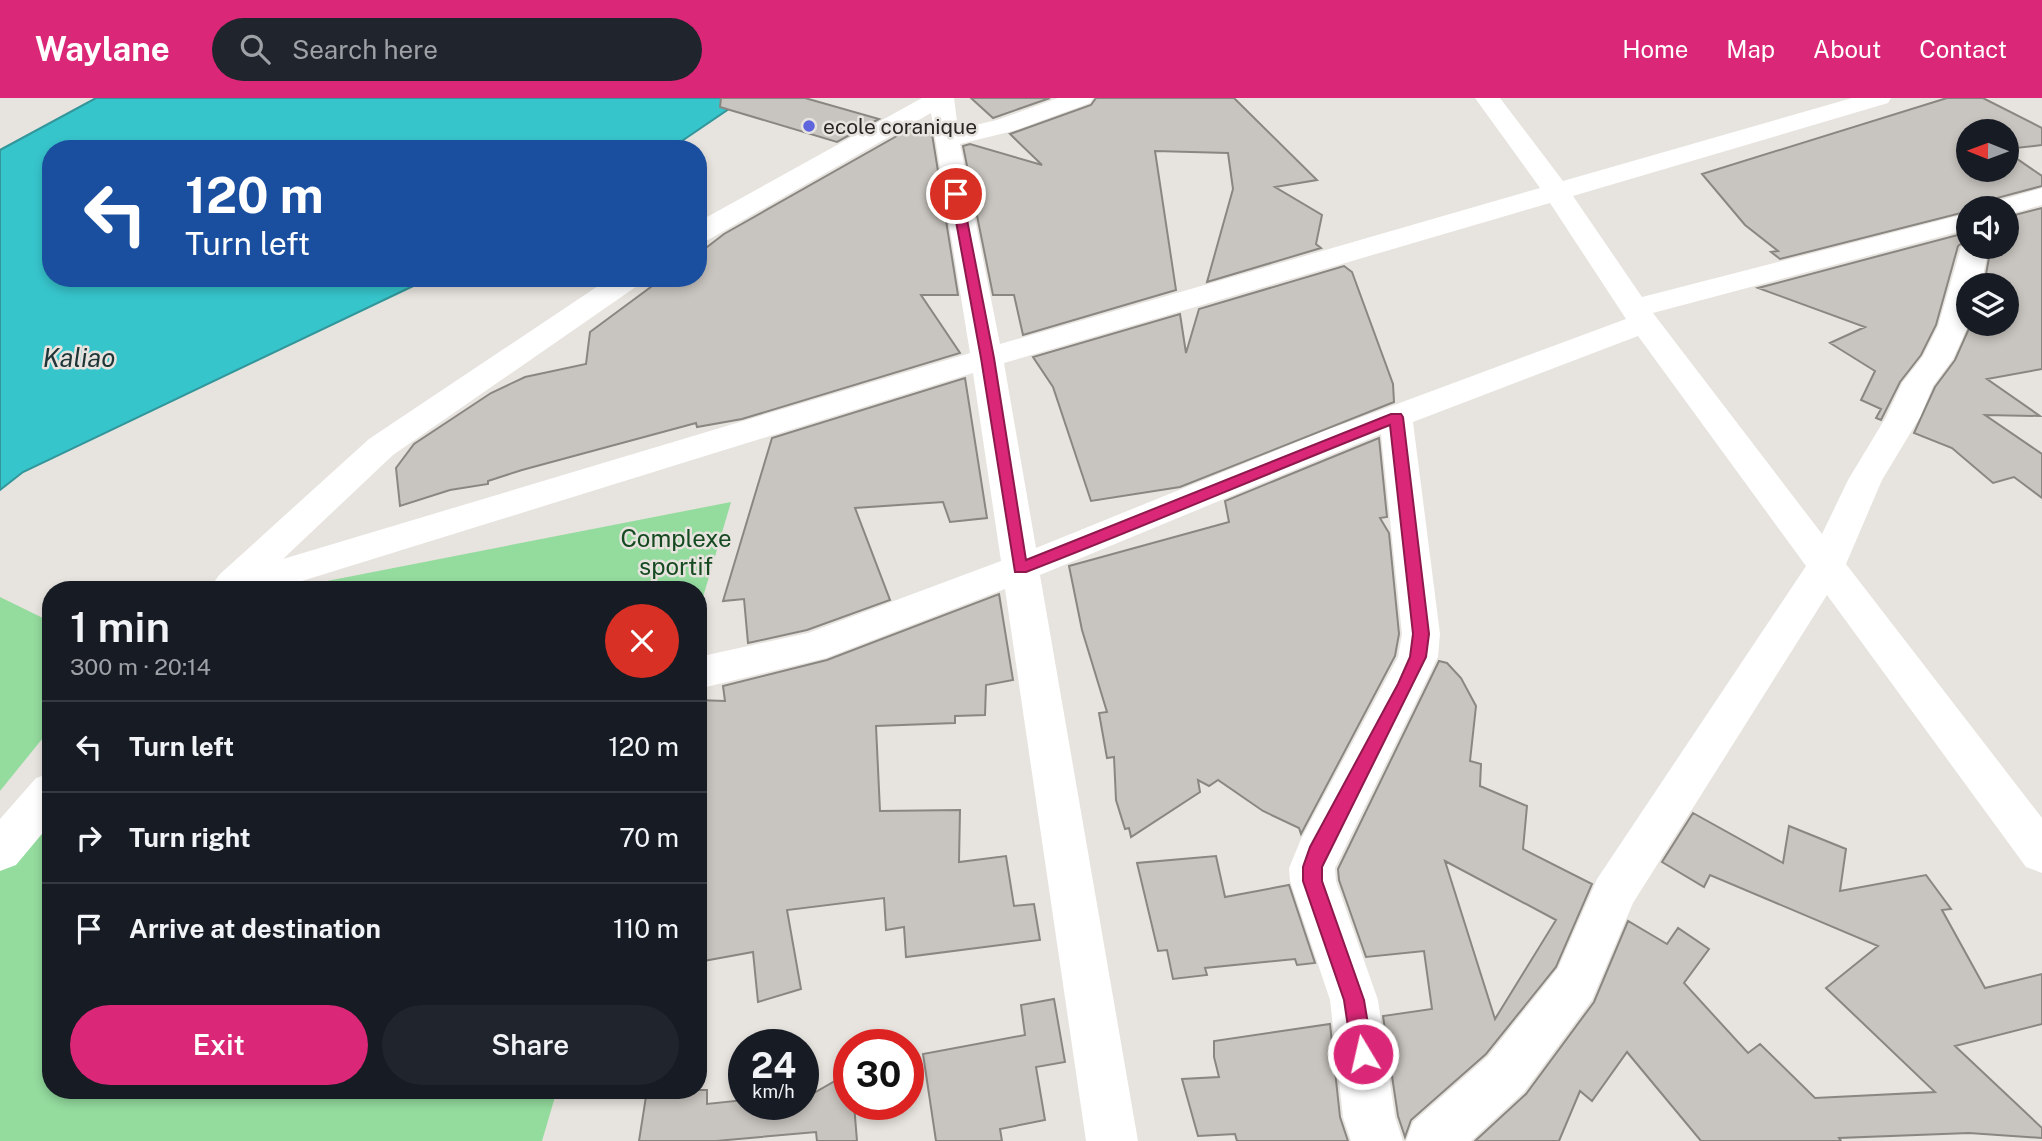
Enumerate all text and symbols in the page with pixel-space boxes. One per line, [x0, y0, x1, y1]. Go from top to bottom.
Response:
search box [212, 18, 702, 81]
text: Waylane [35, 30, 170, 68]
icon: search [236, 30, 274, 68]
text: Search here [292, 34, 438, 65]
text: Home [1622, 35, 1688, 63]
text: Map [1726, 35, 1775, 63]
text: About [1813, 35, 1881, 63]
text: Contact [1919, 35, 2007, 63]
place label: ecole coranique [823, 114, 977, 139]
marker: ecole coranique [801, 118, 817, 134]
north arrow [1956, 119, 2020, 182]
map controls [1956, 119, 2019, 336]
pin [926, 164, 986, 224]
text: 120 m [185, 166, 324, 224]
icon: left [70, 168, 161, 259]
icon: arrive [937, 175, 975, 213]
button: sound [1956, 196, 2019, 259]
text: Turn left [185, 225, 310, 262]
button: layers [1956, 273, 2019, 336]
water label: Kaliao [43, 342, 115, 373]
park label: Complexe sportif [620, 524, 732, 580]
text: 1 min [70, 602, 170, 651]
button: close [605, 604, 679, 678]
text: 300 m · 20:14 [70, 653, 211, 680]
icon: left [70, 728, 108, 766]
text: Turn left [129, 731, 234, 762]
text: 120 m [608, 731, 679, 762]
icon: right [70, 819, 108, 857]
text: Turn right [129, 822, 251, 853]
text: 70 m [619, 822, 679, 853]
icon: arrive [70, 910, 108, 948]
text: Arrive at destination [129, 913, 381, 944]
text: 110 m [613, 913, 679, 944]
button: Exit [70, 1005, 368, 1085]
button: Share [382, 1005, 679, 1085]
position arrow [1326, 1017, 1400, 1091]
speed limit sign: 30 [833, 1029, 924, 1120]
text: 24 [751, 1045, 796, 1086]
text: km/h [752, 1081, 795, 1102]

